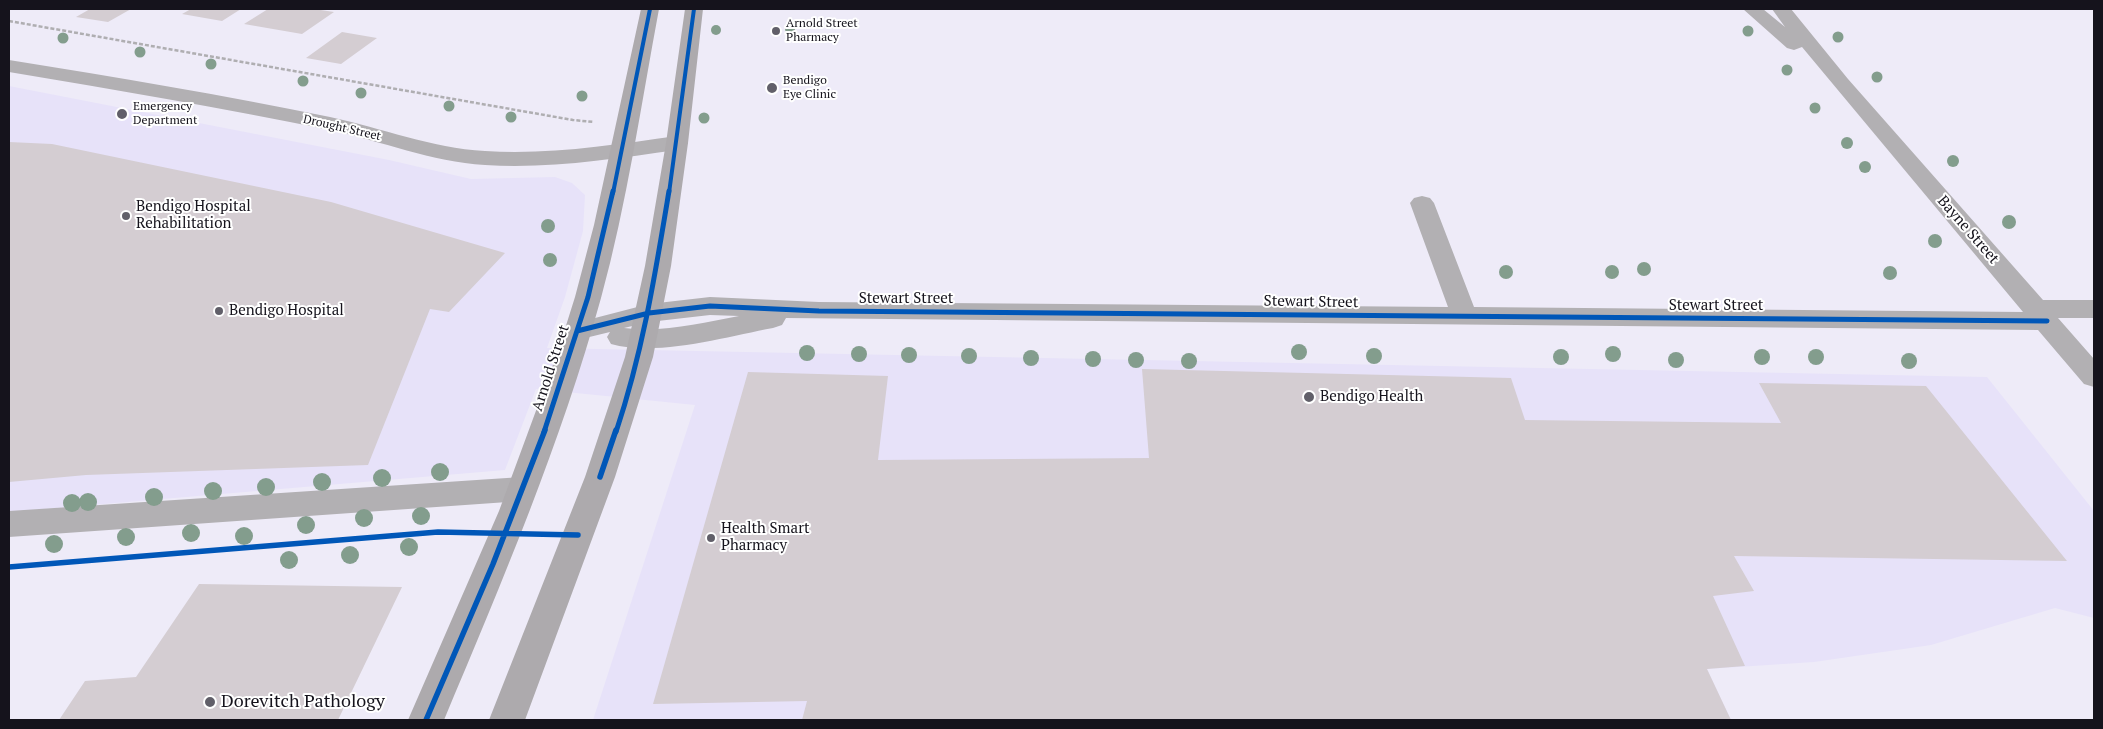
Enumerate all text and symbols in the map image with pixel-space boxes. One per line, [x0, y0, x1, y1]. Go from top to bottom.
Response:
place label: Arnold Street Pharmacy [786, 17, 858, 45]
marker: Arnold Street Pharmacy [770, 25, 782, 37]
place label: Bendigo Eye Clinic [783, 74, 836, 102]
marker: Bendigo Eye Clinic [765, 81, 779, 95]
place label: Emergency Department [133, 100, 197, 128]
marker: Emergency Department [115, 107, 129, 121]
street label: Drought Street [302, 112, 382, 144]
street label: Bayne Street [1933, 192, 2003, 268]
place label: Bendigo Hospital Rehabilitation [136, 198, 251, 233]
marker: Bendigo Hospital Rehabilitation [120, 210, 132, 222]
street label: Stewart Street [859, 290, 953, 308]
street label: Stewart Street [1264, 292, 1358, 312]
street label: Stewart Street [1669, 297, 1763, 315]
place label: Bendigo Hospital [229, 302, 344, 320]
marker: Bendigo Hospital [213, 305, 225, 317]
street label: Arnold Street [529, 323, 573, 413]
place label: Bendigo Health [1320, 388, 1423, 406]
marker: Bendigo Health [1302, 390, 1316, 404]
place label: Health Smart Pharmacy [721, 520, 809, 555]
marker: Health Smart Pharmacy [705, 532, 717, 544]
place label: Dorevitch Pathology [221, 691, 385, 713]
marker: Dorevitch Pathology [203, 695, 217, 709]

